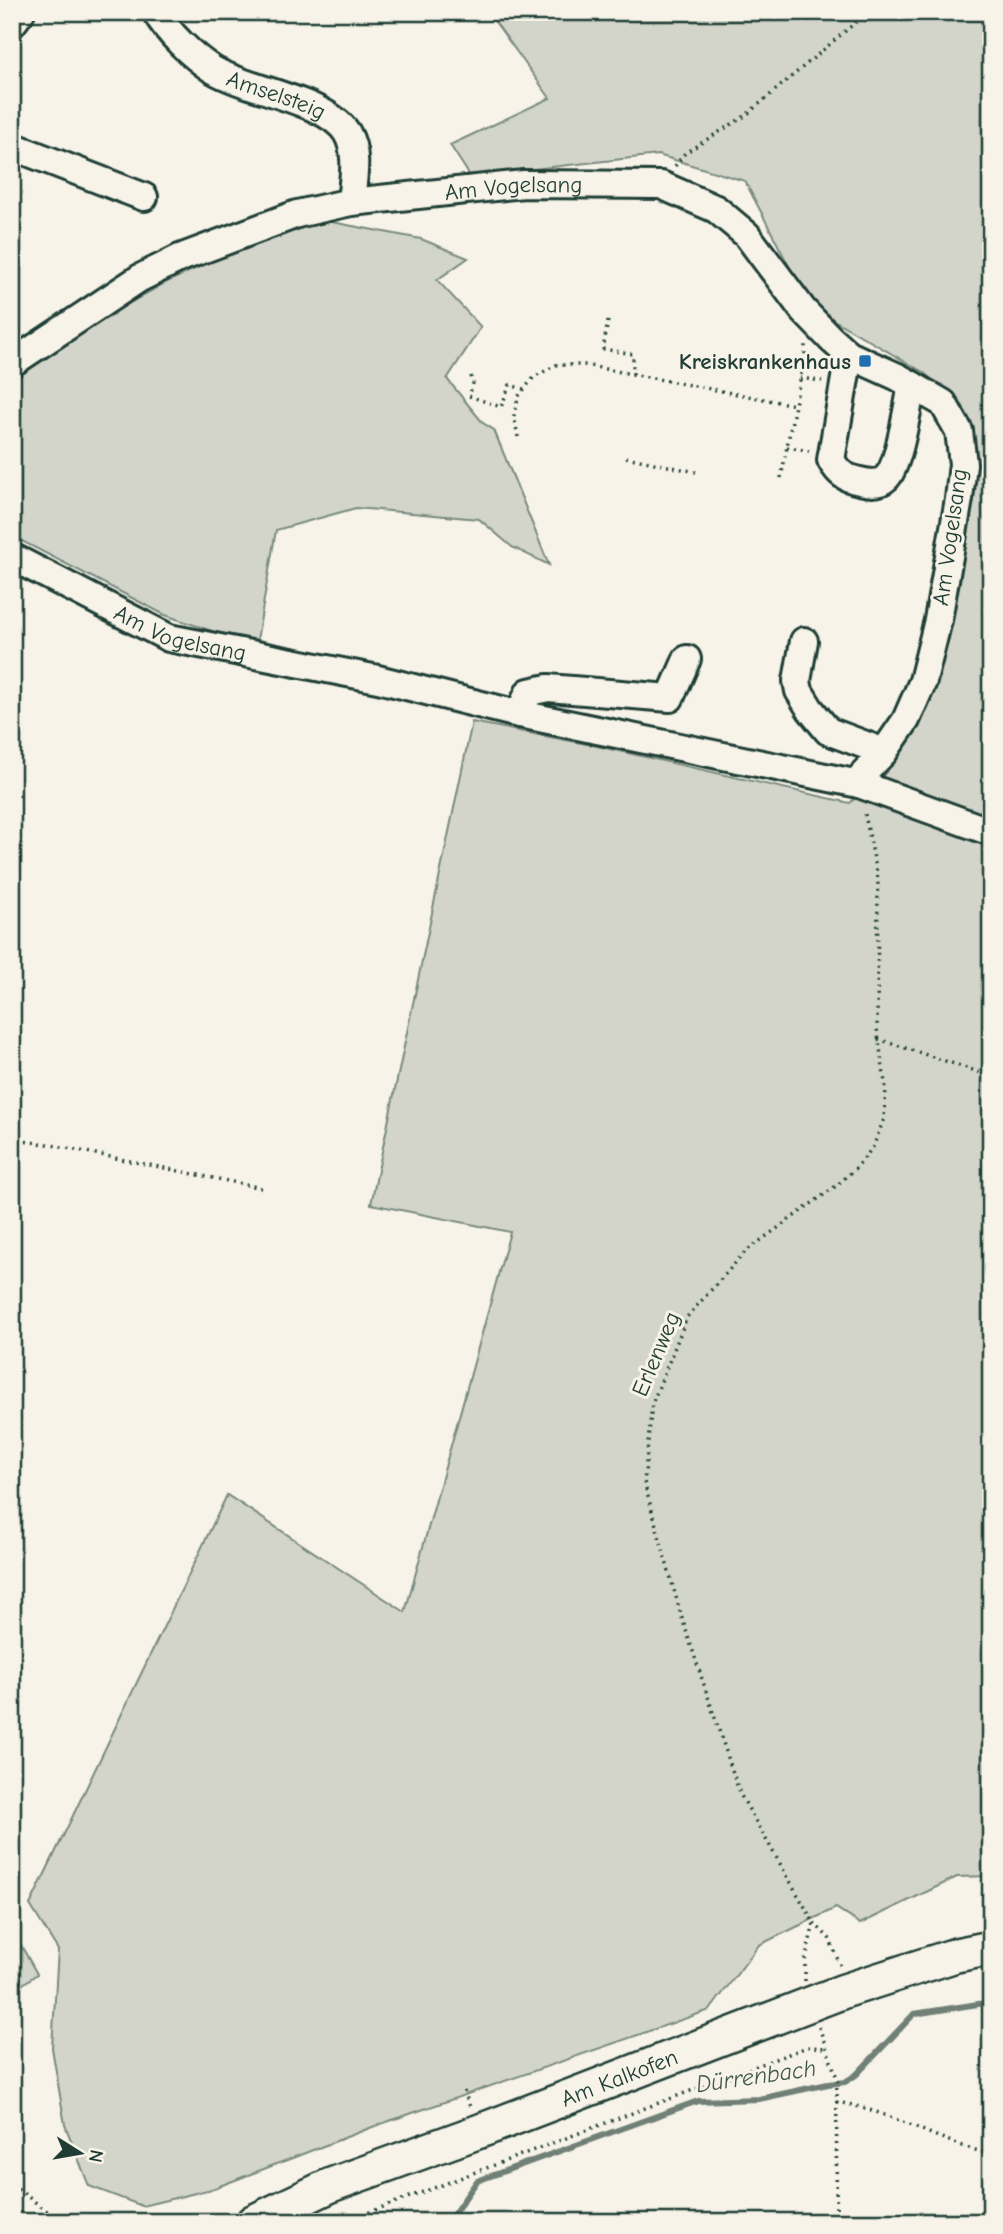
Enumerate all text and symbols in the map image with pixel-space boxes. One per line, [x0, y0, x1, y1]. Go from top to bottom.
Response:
street label: Amselsteig [223, 64, 331, 125]
street label: Am Vogelsang [443, 170, 583, 206]
place label: Kreiskrankenhaus [679, 348, 851, 375]
marker: Kreiskrankenhaus [857, 353, 873, 369]
street label: Am Vogelsang [927, 467, 973, 607]
street label: Am Vogelsang [110, 599, 249, 666]
street label: Erlenweg [626, 1308, 686, 1400]
street label: Am Kalkofen [557, 2043, 681, 2112]
water label: Dürrenbach [694, 2054, 818, 2098]
north arrow [46, 2118, 116, 2188]
text: N [84, 2148, 108, 2164]

